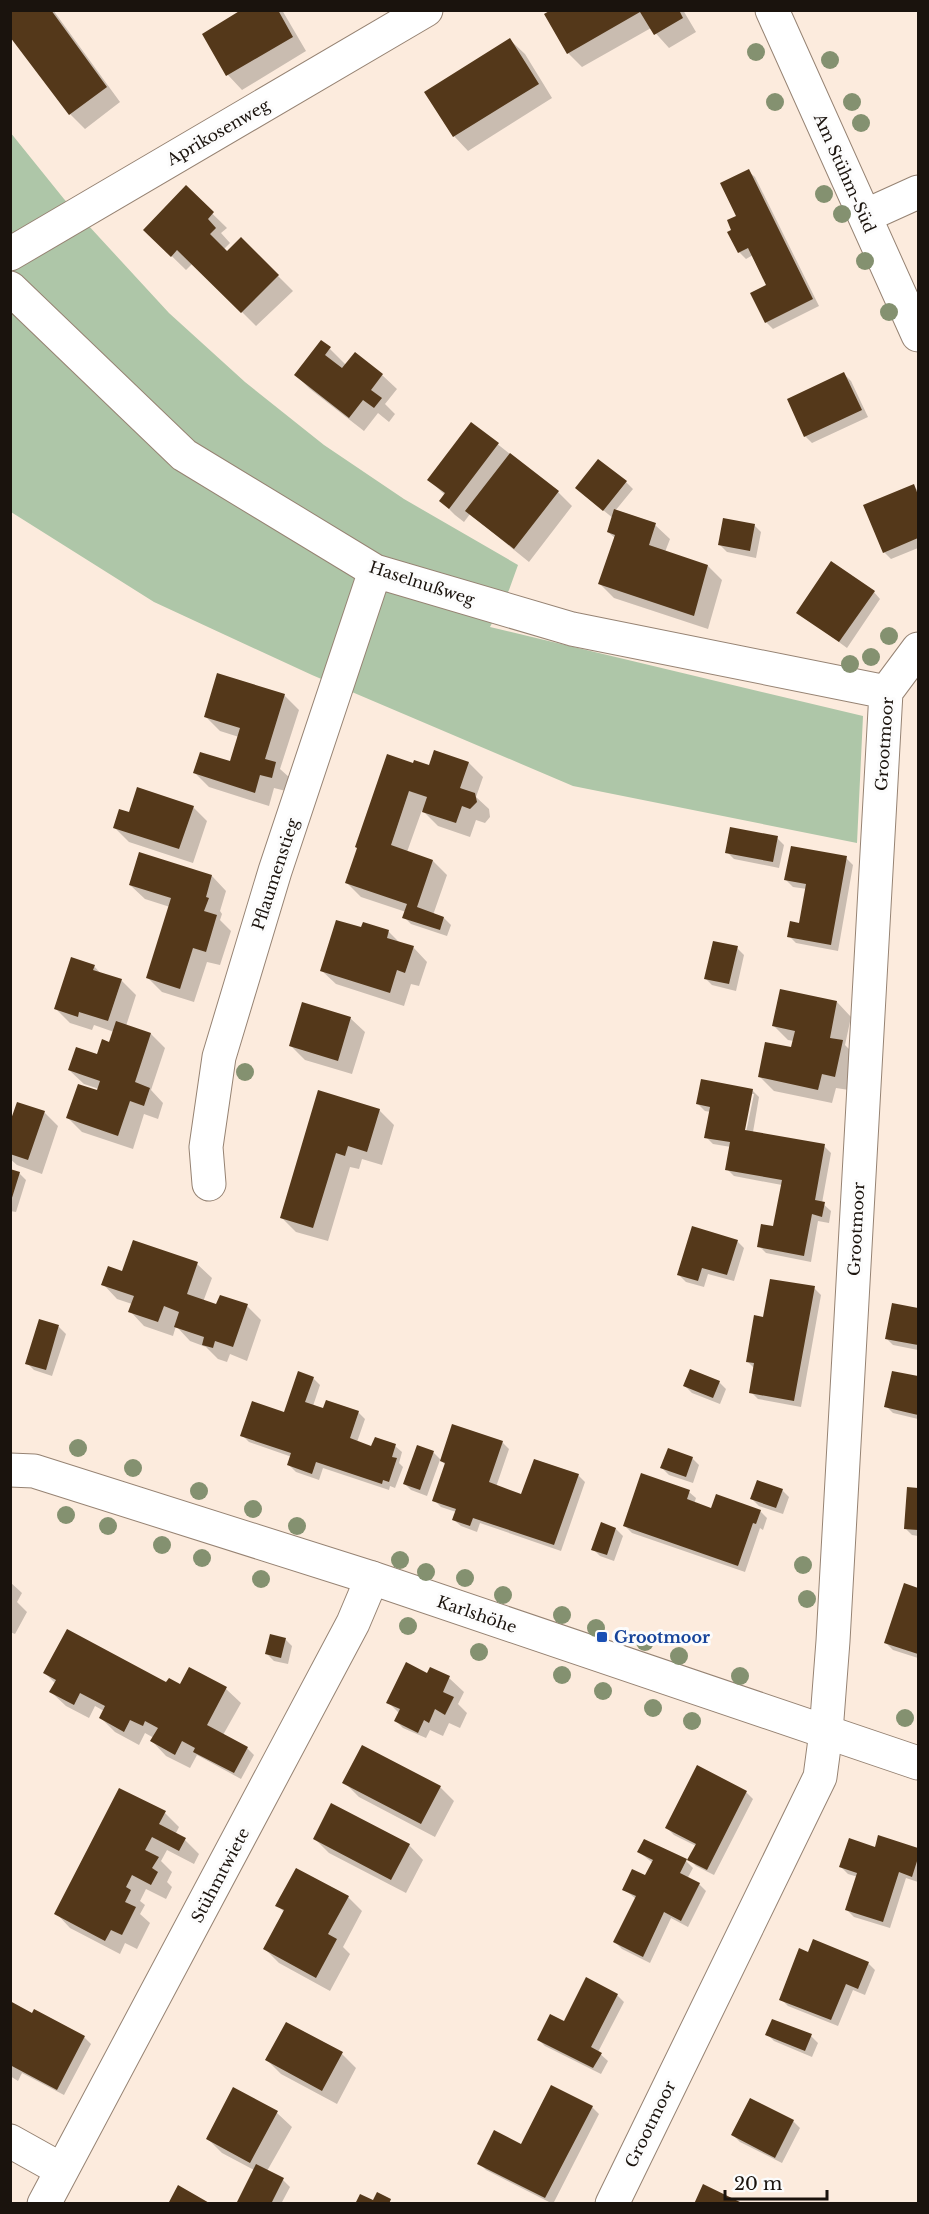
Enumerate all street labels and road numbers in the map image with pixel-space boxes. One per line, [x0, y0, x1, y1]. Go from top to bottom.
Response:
street label: Aprikosenweg [162, 94, 273, 170]
street label: Am Stühm-Süd [809, 109, 880, 236]
street label: Haselnußweg [367, 557, 478, 610]
street label: Grootmoor [871, 696, 897, 792]
street label: Pflaumenstieg [248, 815, 303, 932]
street label: Grootmoor [844, 1181, 868, 1277]
street label: Karlshöhe [434, 1591, 520, 1637]
street label: Stühmtwiete [187, 1824, 253, 1926]
street label: Grootmoor [620, 2077, 680, 2171]

